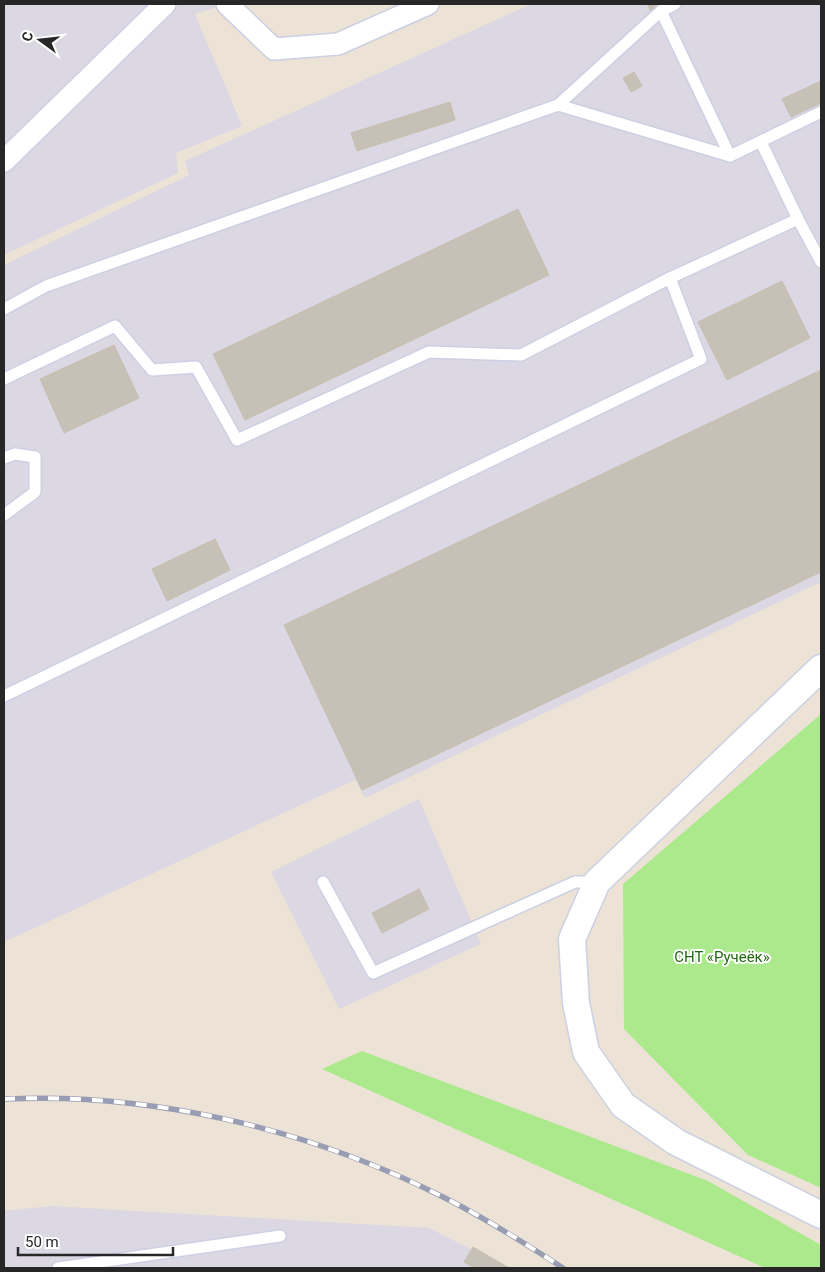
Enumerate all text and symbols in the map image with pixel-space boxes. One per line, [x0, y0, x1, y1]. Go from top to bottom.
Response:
north arrow [15, 15, 65, 65]
text: С [19, 30, 36, 43]
park label: СНТ «Ручеёк» [674, 948, 770, 966]
scale bar [18, 1224, 172, 1256]
text: 50 m [25, 1233, 59, 1251]

